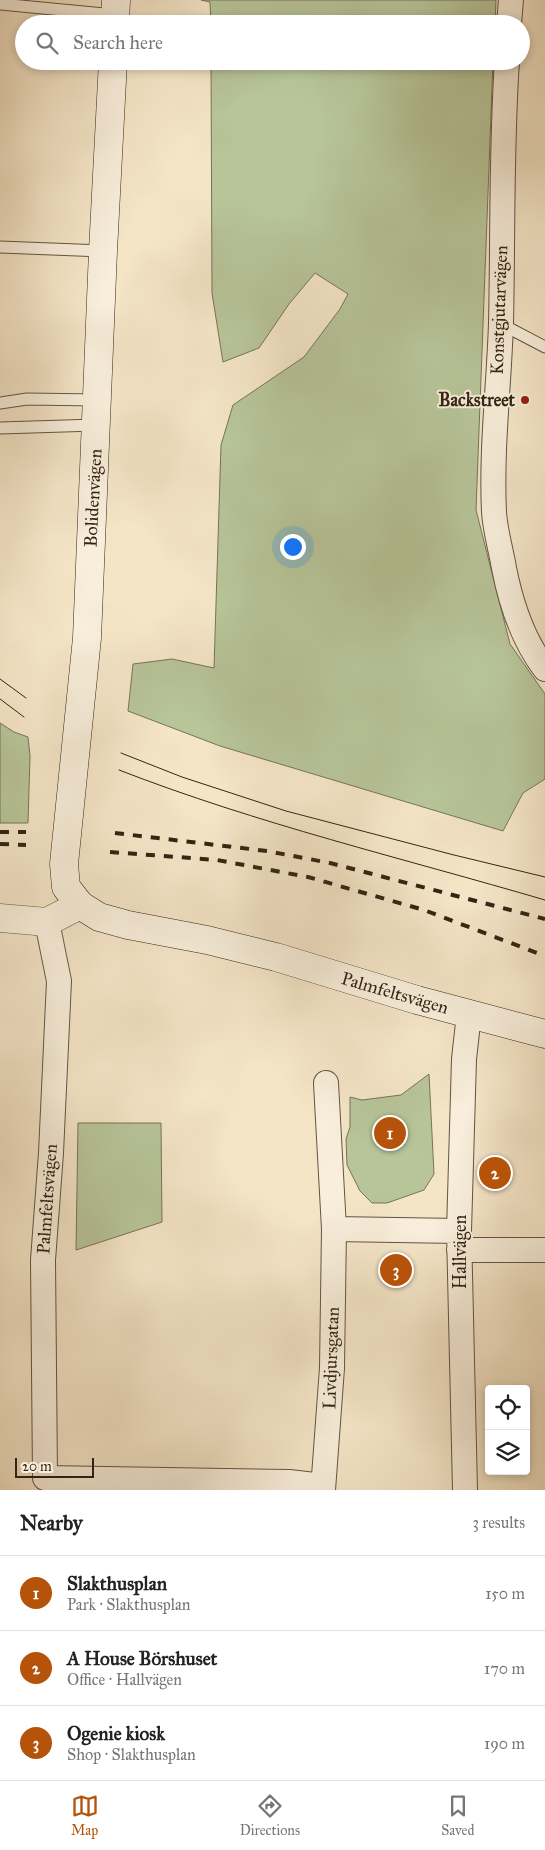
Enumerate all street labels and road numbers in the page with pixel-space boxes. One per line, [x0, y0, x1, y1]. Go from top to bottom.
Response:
street label: Konstgjutarvägen [486, 245, 513, 375]
street label: Bolidenvägen [79, 448, 108, 548]
street label: Palmfeltsvägen [339, 967, 451, 1020]
street label: Palmfeltsvägen [32, 1143, 63, 1255]
street label: Hallvägen [449, 1214, 472, 1289]
street label: Livdjursgatan [318, 1306, 345, 1410]

